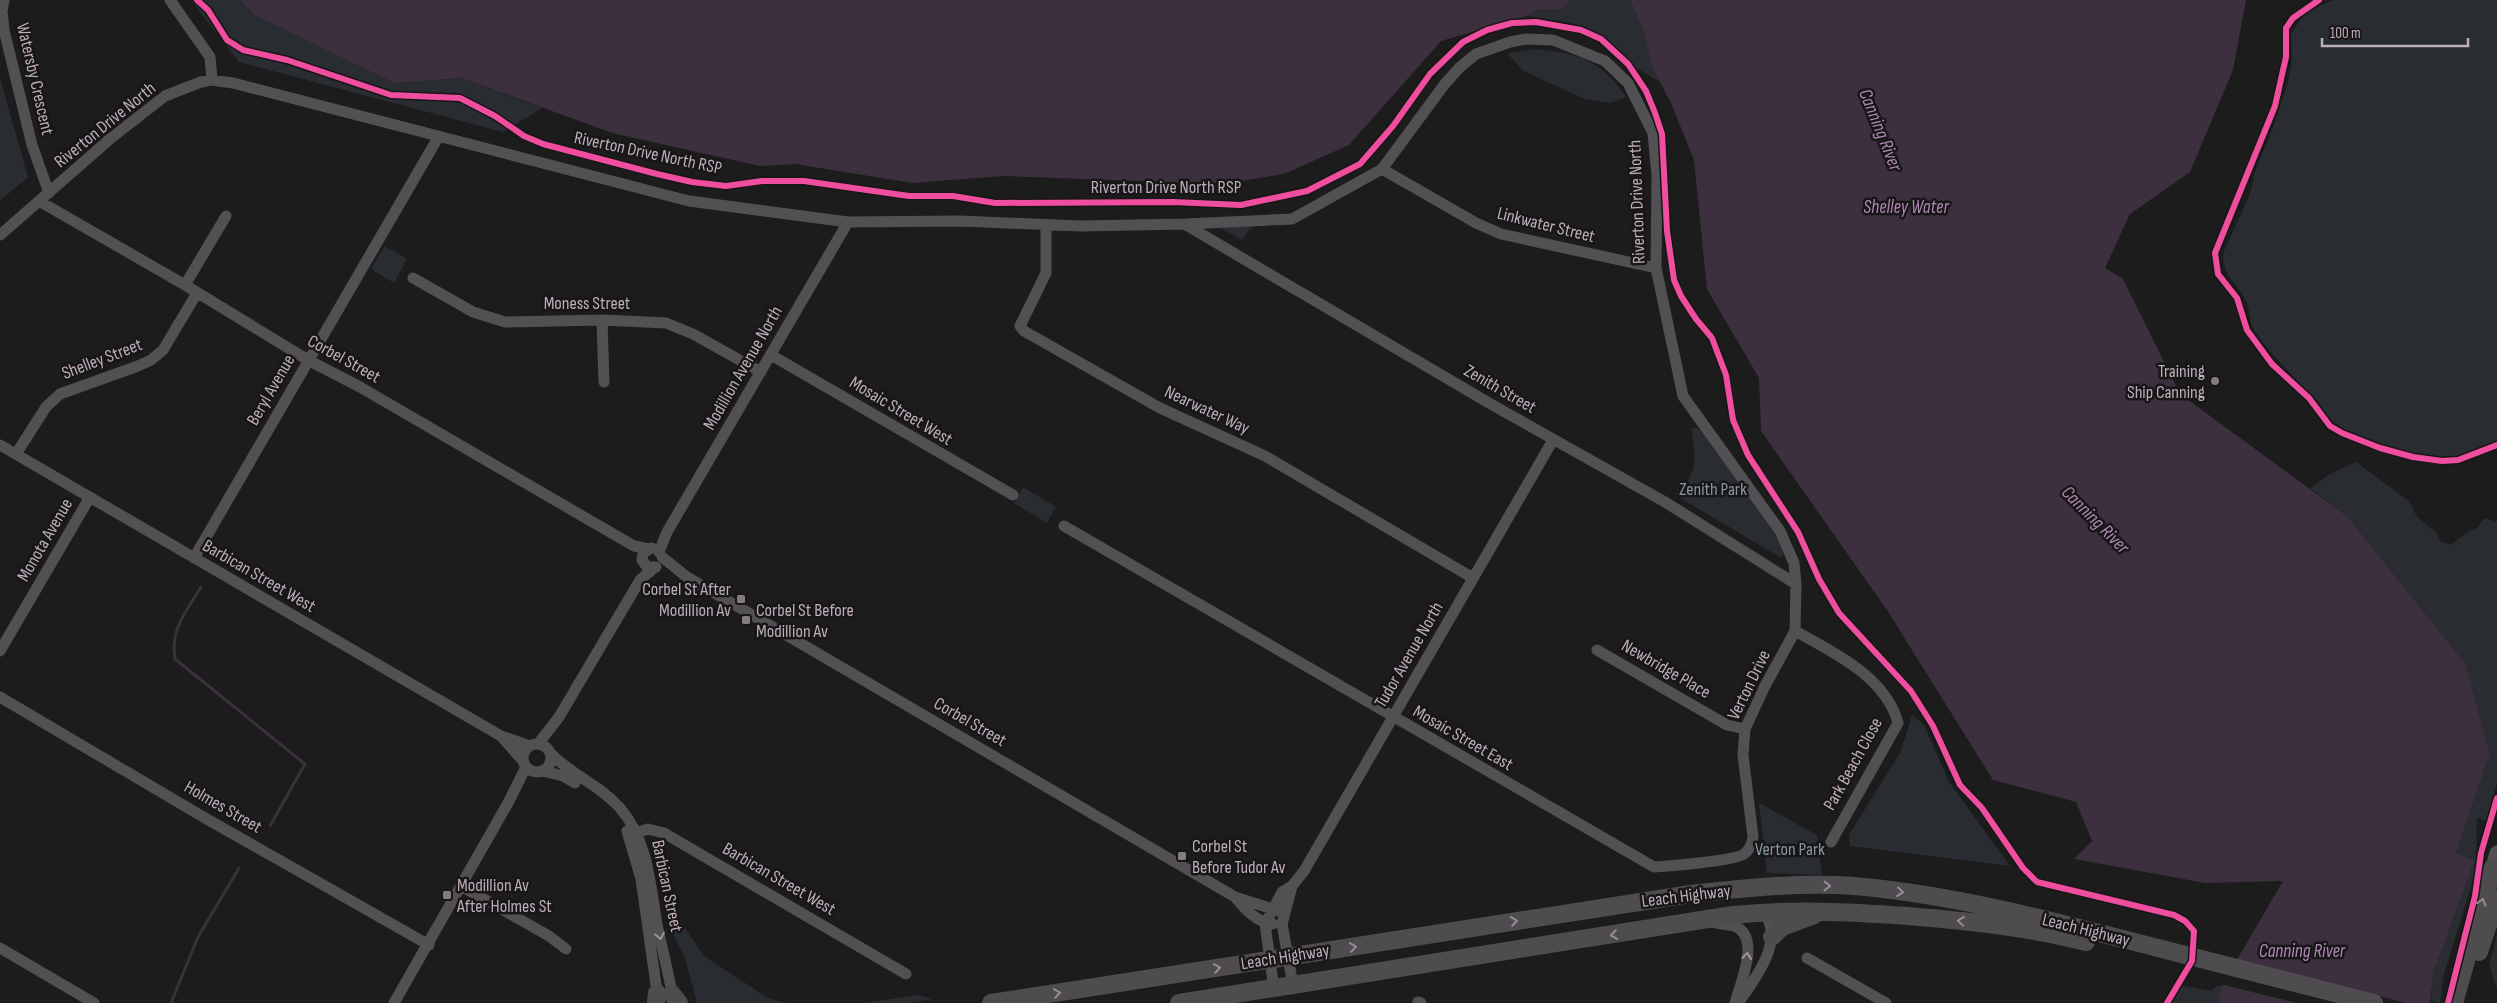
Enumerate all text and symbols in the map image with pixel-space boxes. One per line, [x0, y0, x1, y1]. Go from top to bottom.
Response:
scale bar [2322, 15, 2468, 47]
street label: Watersby Crescent [12, 21, 58, 137]
text: 100 m [2330, 24, 2361, 43]
street label: Riverton Drive North [50, 78, 160, 172]
water label: Canning River [1853, 86, 1907, 175]
street label: Riverton Drive North RSP [572, 127, 724, 179]
street label: Riverton Drive North [1624, 140, 1650, 264]
street label: Riverton Drive North RSP [1091, 177, 1242, 198]
water label: Shelley Water [1863, 196, 1949, 219]
street label: Linkwater Street [1495, 203, 1598, 247]
street label: Moness Street [544, 293, 631, 314]
street label: Modillion Avenue North [699, 302, 787, 434]
street label: Corbel Street [304, 330, 385, 388]
street label: Shelley Street [59, 334, 146, 384]
street label: Beryl Avenue [242, 351, 300, 429]
street label: Zenith Street [1460, 360, 1540, 418]
place label: Training Ship Canning [2127, 361, 2205, 403]
street label: Mosaic Street West [846, 372, 957, 450]
marker: Training Ship Canning [2209, 375, 2221, 387]
street label: Nearwater Way [1161, 381, 1253, 439]
park label: Zenith Park [1679, 479, 1747, 500]
water label: Canning River [2056, 481, 2134, 559]
street label: Monota Avenue [13, 495, 77, 585]
street label: Barbican Street West [199, 535, 320, 617]
place label: Corbel St After Modillion Av [642, 579, 731, 621]
marker: Corbel St After Modillion Av [735, 593, 747, 605]
street label: Tudor Avenue North [1370, 598, 1448, 712]
place label: Corbel St Before Modillion Av [756, 600, 854, 642]
marker: Corbel St Before Modillion Av [740, 614, 752, 626]
street label: Newbridge Place [1618, 635, 1714, 703]
street label: Verton Drive [1723, 647, 1775, 723]
street label: Corbel Street [930, 693, 1010, 751]
street label: Mosaic Street East [1409, 701, 1517, 775]
street label: Park Beach Close [1819, 714, 1887, 814]
street label: Holmes Street [180, 776, 266, 838]
place label: Corbel St Before Tudor Av [1192, 836, 1286, 878]
street label: Barbican Street [647, 838, 687, 934]
street label: Barbican Street West [719, 838, 840, 920]
park label: Verton Park [1755, 839, 1825, 860]
marker: Corbel St Before Tudor Av [1176, 850, 1188, 862]
place label: Modillion Av After Holmes St [456, 875, 552, 917]
street label: Leach Highway [1640, 880, 1732, 912]
one-way arrow [1823, 881, 1831, 891]
one-way arrow [1896, 886, 1904, 897]
marker: Modillion Av After Holmes St [441, 889, 453, 901]
one-way arrow [2476, 898, 2486, 907]
street label: Leach Highway [2040, 909, 2132, 951]
one-way arrow [1957, 916, 1965, 927]
one-way arrow [1510, 917, 1518, 927]
one-way arrow [1610, 929, 1619, 939]
one-way arrow [654, 931, 665, 940]
street label: Leach Highway [1239, 940, 1331, 974]
water label: Canning River [2259, 940, 2346, 963]
one-way arrow [1349, 942, 1358, 952]
one-way arrow [1741, 952, 1752, 960]
one-way arrow [1213, 964, 1221, 974]
one-way arrow [1053, 988, 1061, 999]

